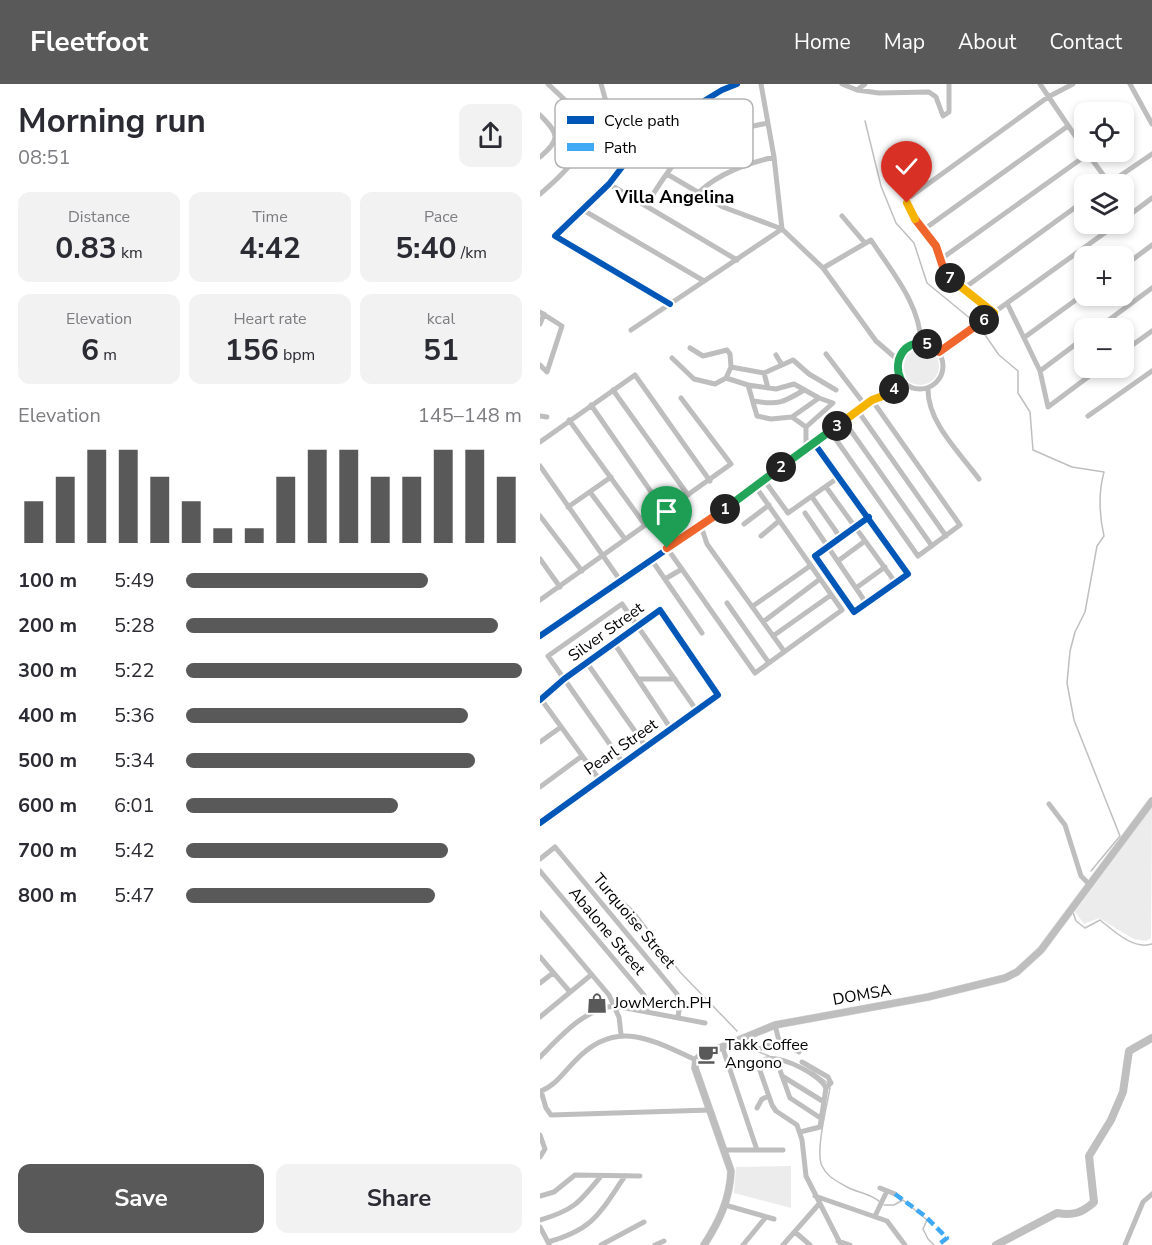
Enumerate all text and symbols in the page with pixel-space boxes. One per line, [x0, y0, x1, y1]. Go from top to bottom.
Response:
text: Fleetfoot [30, 23, 148, 61]
text: Home [794, 28, 851, 56]
text: Map [884, 28, 925, 56]
text: About [958, 28, 1016, 56]
text: Contact [1049, 28, 1122, 56]
text: Morning run [18, 99, 206, 144]
legend [555, 99, 753, 168]
map controls [1074, 102, 1134, 378]
button: locate [1074, 102, 1134, 162]
button: share [459, 104, 522, 167]
text: Cycle path [604, 110, 680, 132]
text: Path [604, 137, 637, 159]
pin [881, 141, 932, 203]
text: 08:51 [18, 144, 71, 171]
icon: check [890, 150, 923, 183]
button: layers [1074, 174, 1134, 234]
district label: Villa Angelina [615, 185, 734, 209]
text: Distance [68, 206, 130, 228]
text: Time [252, 206, 288, 228]
text: Pace [424, 206, 458, 228]
text: 0.83 [55, 228, 117, 269]
text: 4:42 [239, 228, 301, 269]
text: 5:40 [395, 228, 457, 269]
text: km [117, 242, 143, 264]
text: /km [457, 242, 487, 264]
button: + [1074, 246, 1134, 306]
pin: 7 [935, 263, 965, 293]
text: 7 [945, 267, 955, 289]
pin: 6 [969, 305, 999, 335]
text: Elevation [66, 308, 132, 330]
text: Heart rate [233, 308, 307, 330]
text: kcal [427, 308, 455, 330]
text: 6 [979, 309, 989, 331]
button: − [1074, 318, 1134, 378]
pin: 5 [912, 329, 942, 359]
text: 6 [81, 330, 99, 371]
text: 156 [225, 330, 279, 371]
text: 51 [423, 330, 459, 371]
text: 5 [922, 333, 932, 355]
text: m [99, 344, 117, 366]
text: bpm [279, 344, 315, 366]
pin: 4 [879, 374, 909, 404]
text: 4 [889, 378, 899, 400]
text: Elevation [18, 402, 101, 429]
text: 145–148 m [418, 402, 522, 429]
pin: 3 [822, 411, 852, 441]
text: 3 [832, 415, 842, 437]
pin: 2 [766, 452, 796, 482]
text: 2 [776, 456, 786, 478]
pin [641, 486, 692, 548]
pin: 1 [710, 494, 740, 524]
icon: arrive [650, 495, 683, 528]
text: 1 [720, 498, 730, 520]
text: 100 m [18, 567, 77, 594]
text: 5:49 [114, 567, 155, 594]
street label: Silver Street [564, 597, 648, 667]
text: 200 m [18, 612, 77, 639]
text: 5:28 [114, 612, 155, 639]
text: 300 m [18, 657, 77, 684]
text: 5:22 [114, 657, 155, 684]
text: 400 m [18, 702, 77, 729]
text: 5:36 [114, 702, 155, 729]
street label: Pearl Street [580, 713, 662, 780]
text: 500 m [18, 747, 77, 774]
text: 5:34 [114, 747, 155, 774]
text: 600 m [18, 792, 77, 819]
text: 6:01 [114, 792, 155, 819]
text: 700 m [18, 837, 77, 864]
text: 5:42 [114, 837, 155, 864]
street label: Turquoise Street [588, 869, 681, 974]
text: 800 m [18, 882, 77, 909]
text: 5:47 [114, 882, 155, 909]
street label: Abalone Street [564, 882, 651, 980]
street label: DOMSA [831, 979, 893, 1011]
shop icon: JowMerch.PH [585, 991, 609, 1015]
place label: JowMerch.PH [613, 992, 712, 1014]
place label: Takk Coffee Angono [725, 1034, 808, 1074]
cafe icon: Takk Coffee Angono [696, 1042, 720, 1066]
button: Save [18, 1164, 264, 1233]
button: Share [276, 1164, 522, 1233]

